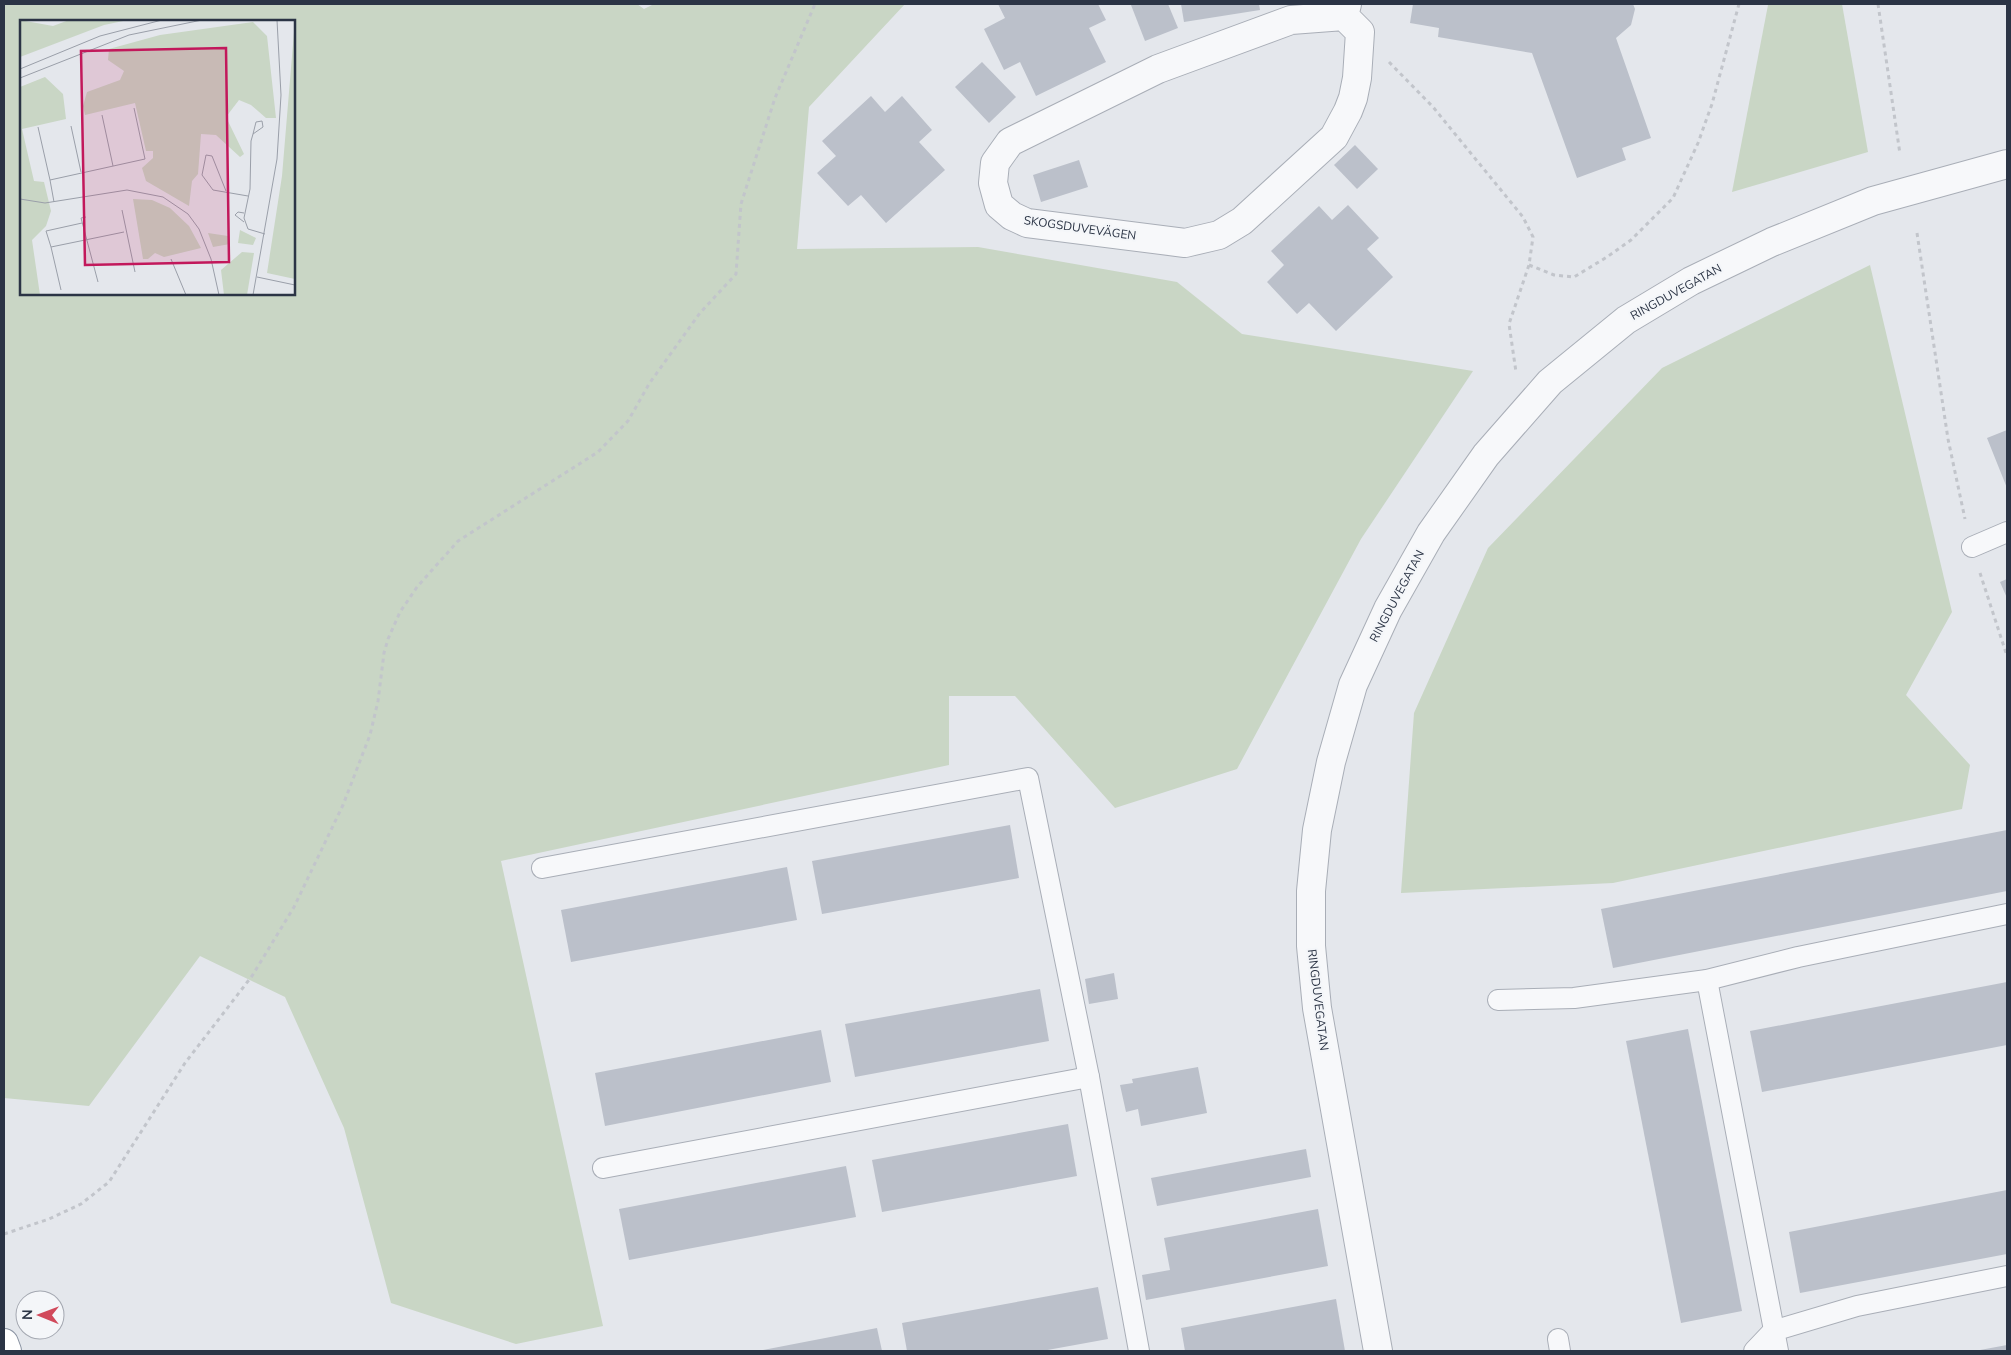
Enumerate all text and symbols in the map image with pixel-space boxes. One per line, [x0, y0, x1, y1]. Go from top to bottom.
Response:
inset map [20, 20, 295, 295]
street label: SKOGSDUVEVÄGEN [1023, 212, 1137, 244]
street label: RINGDUVEGATAN [1627, 260, 1725, 324]
street label: RINGDUVEGATAN [1366, 547, 1428, 645]
street label: RINGDUVEGATAN [1304, 948, 1332, 1052]
north arrow [15, 1290, 65, 1340]
text: N [18, 1309, 37, 1320]

